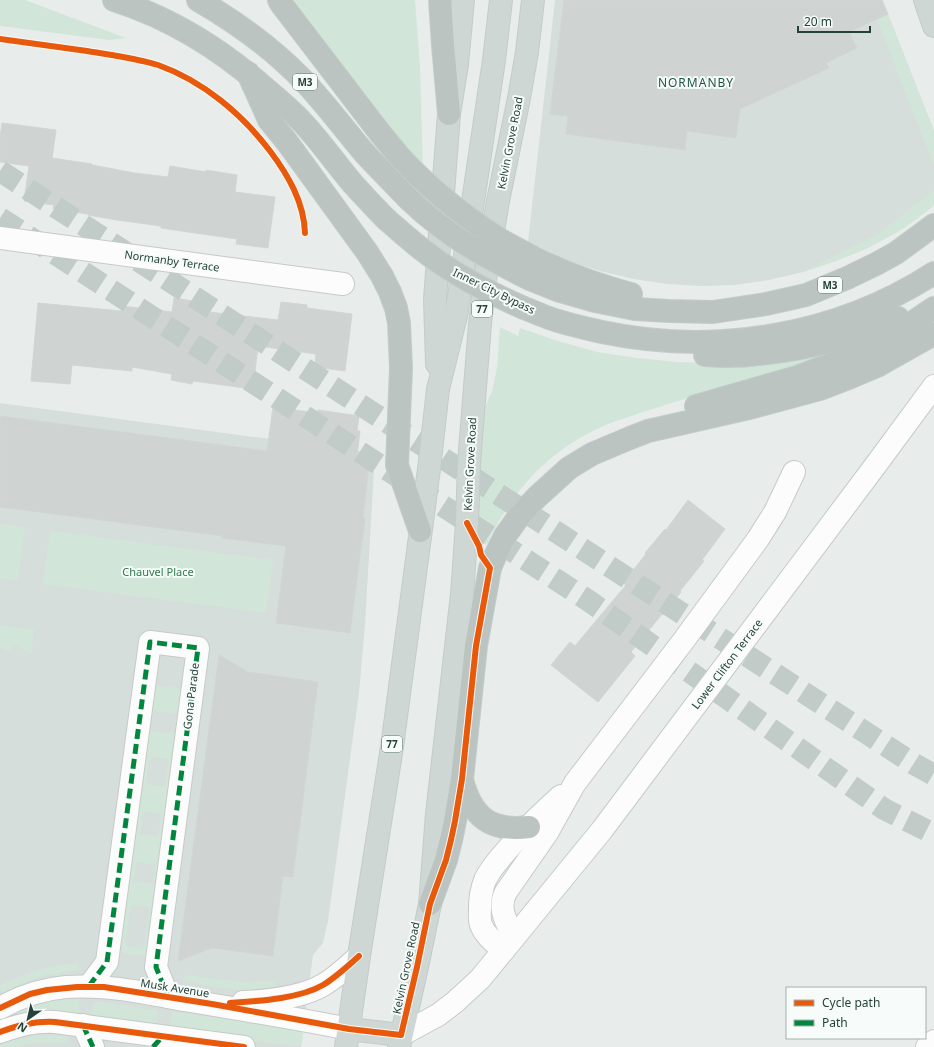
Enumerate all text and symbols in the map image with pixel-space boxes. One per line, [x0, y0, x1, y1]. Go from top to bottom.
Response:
scale bar [798, 8, 870, 34]
text: 20 m [804, 13, 832, 30]
road number: M3 [293, 74, 317, 90]
district label: NORMANBY [658, 74, 734, 91]
street label: Kelvin Grove Road [493, 95, 526, 190]
street label: Normanby Terrace [124, 246, 221, 275]
street label: Inner City Bypass [451, 264, 538, 317]
road number: M3 [818, 277, 842, 293]
road number: 77 [472, 301, 492, 317]
street label: Kelvin Grove Road [460, 417, 479, 511]
park label: Chauvel Place [122, 564, 194, 579]
street label: Lower Clifton Terrace [688, 616, 765, 712]
street label: Gona Parade [179, 662, 202, 730]
road number: 77 [382, 736, 402, 752]
street label: Kelvin Grove Road [388, 920, 423, 1015]
street label: Musk Avenue [140, 975, 211, 1000]
legend [786, 987, 926, 1039]
text: Cycle path [822, 994, 880, 1011]
north arrow [8, 999, 48, 1039]
text: Path [822, 1014, 848, 1031]
text: N [14, 1019, 30, 1036]

